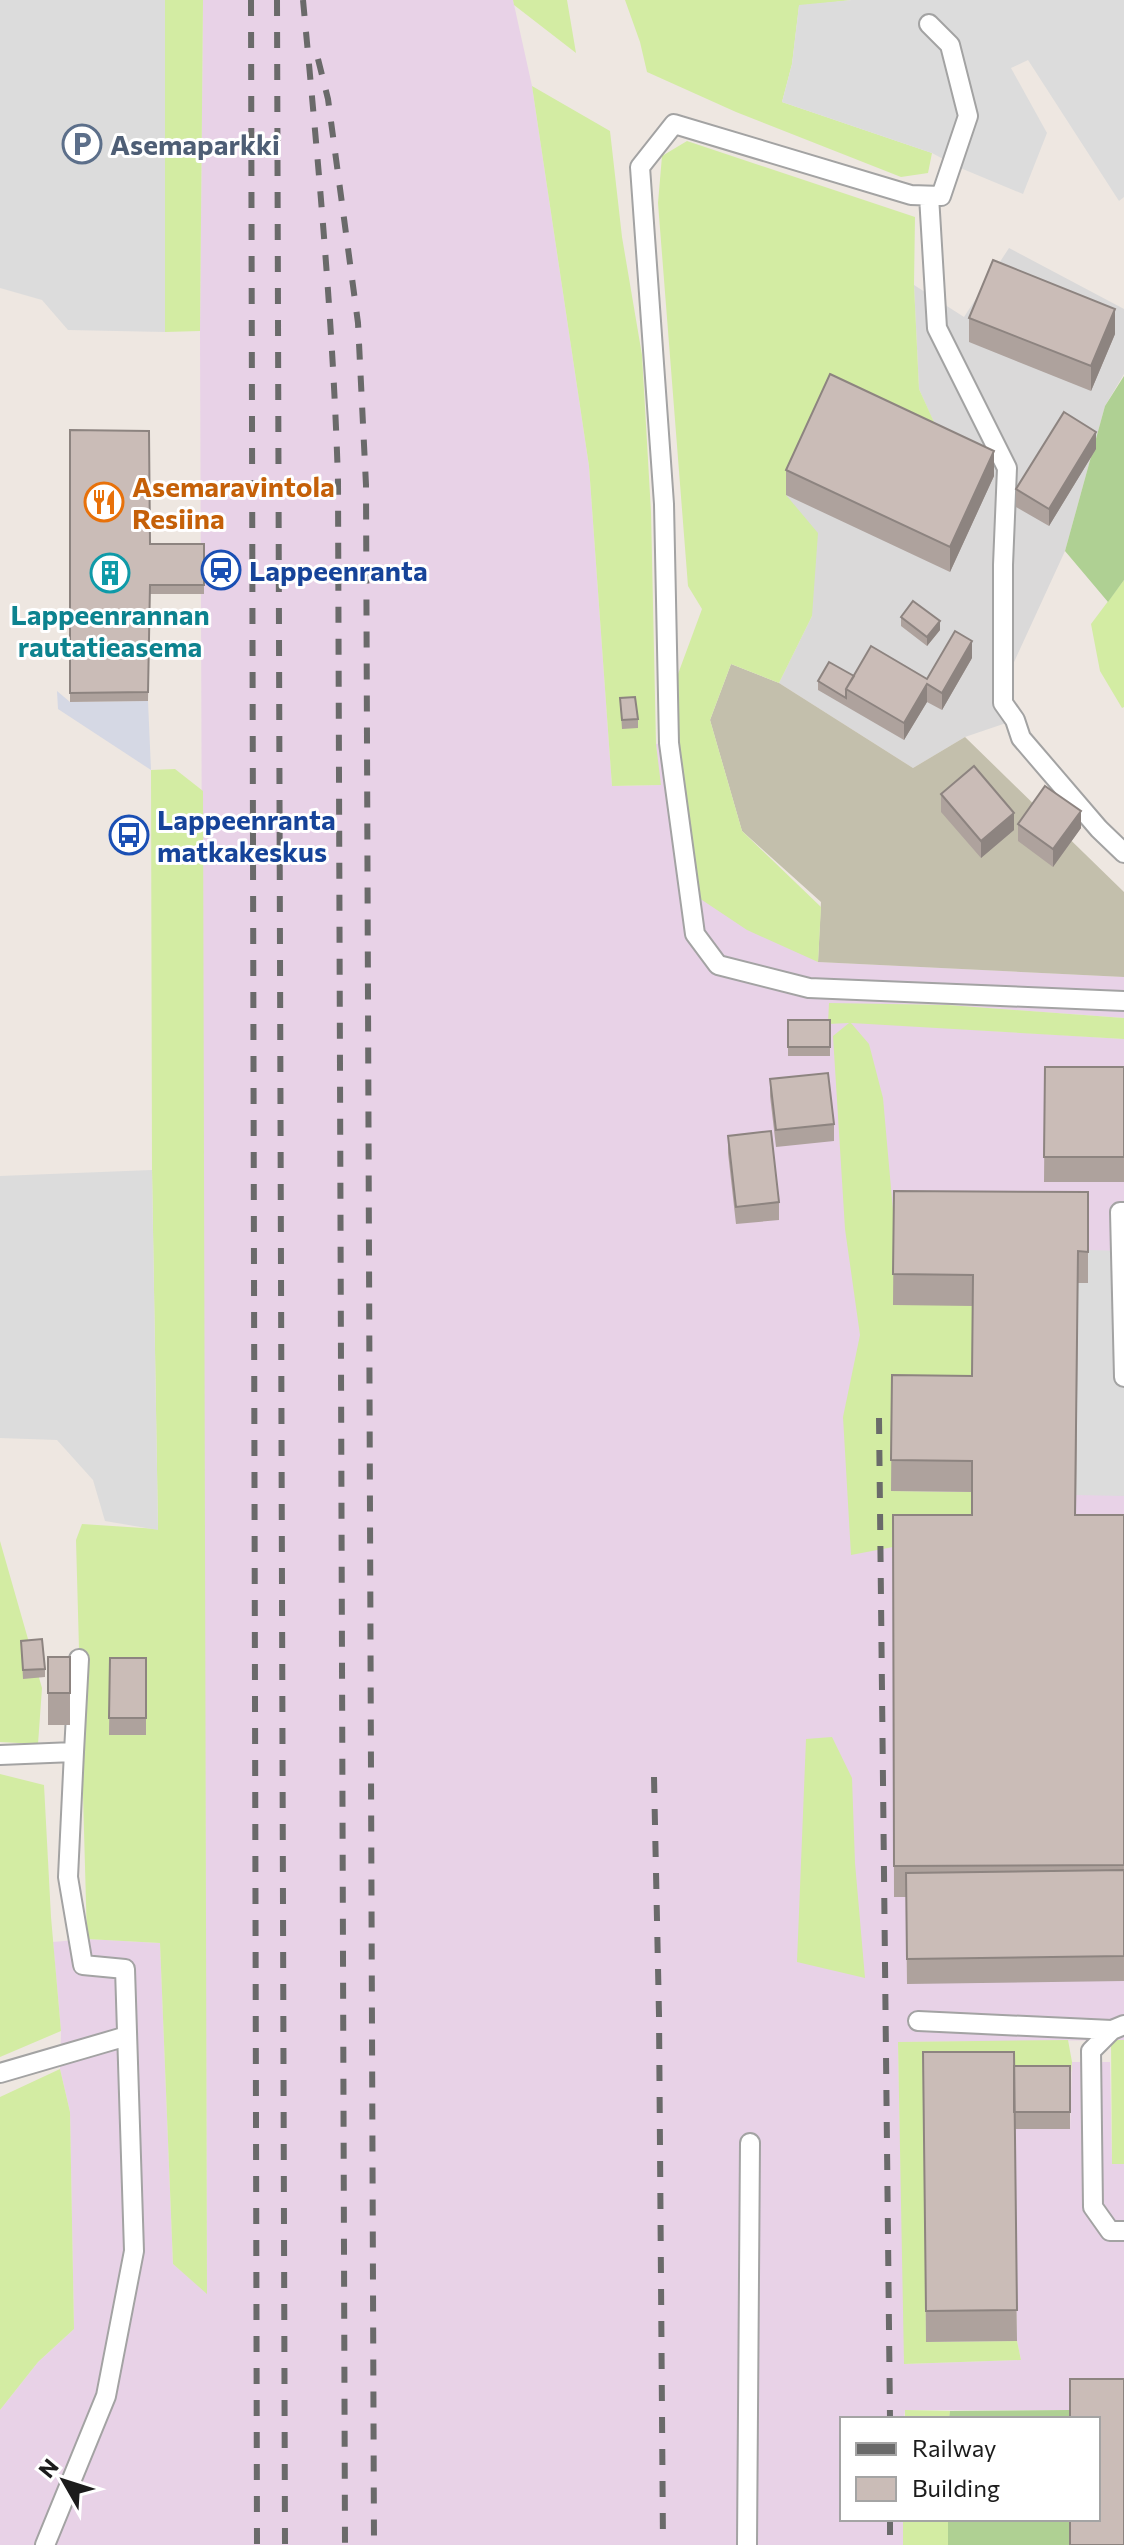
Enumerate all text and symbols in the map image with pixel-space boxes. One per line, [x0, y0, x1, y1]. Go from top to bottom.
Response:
parking icon: Asemaparkki [61, 123, 103, 165]
place label: Asemaparkki [110, 127, 280, 161]
place label: Asemaravintola Resiina [132, 469, 335, 535]
restaurant icon: Asemaravintola Resiina [83, 481, 125, 523]
station icon: Lappeenranta [200, 549, 242, 591]
building icon: Lappeenrannan rautatieasema [89, 552, 131, 594]
place label: Lappeenranta [249, 553, 428, 587]
place label: Lappeenrannan rautatieasema [10, 597, 210, 663]
place label: Lappeenranta matkakeskus [157, 802, 336, 868]
bus stop icon: Lappeenranta matkakeskus [108, 814, 150, 856]
legend [840, 2417, 1100, 2521]
text: Railway [912, 2433, 997, 2462]
north arrow [24, 2441, 104, 2521]
text: N [32, 2453, 64, 2483]
text: Building [912, 2473, 1000, 2502]

